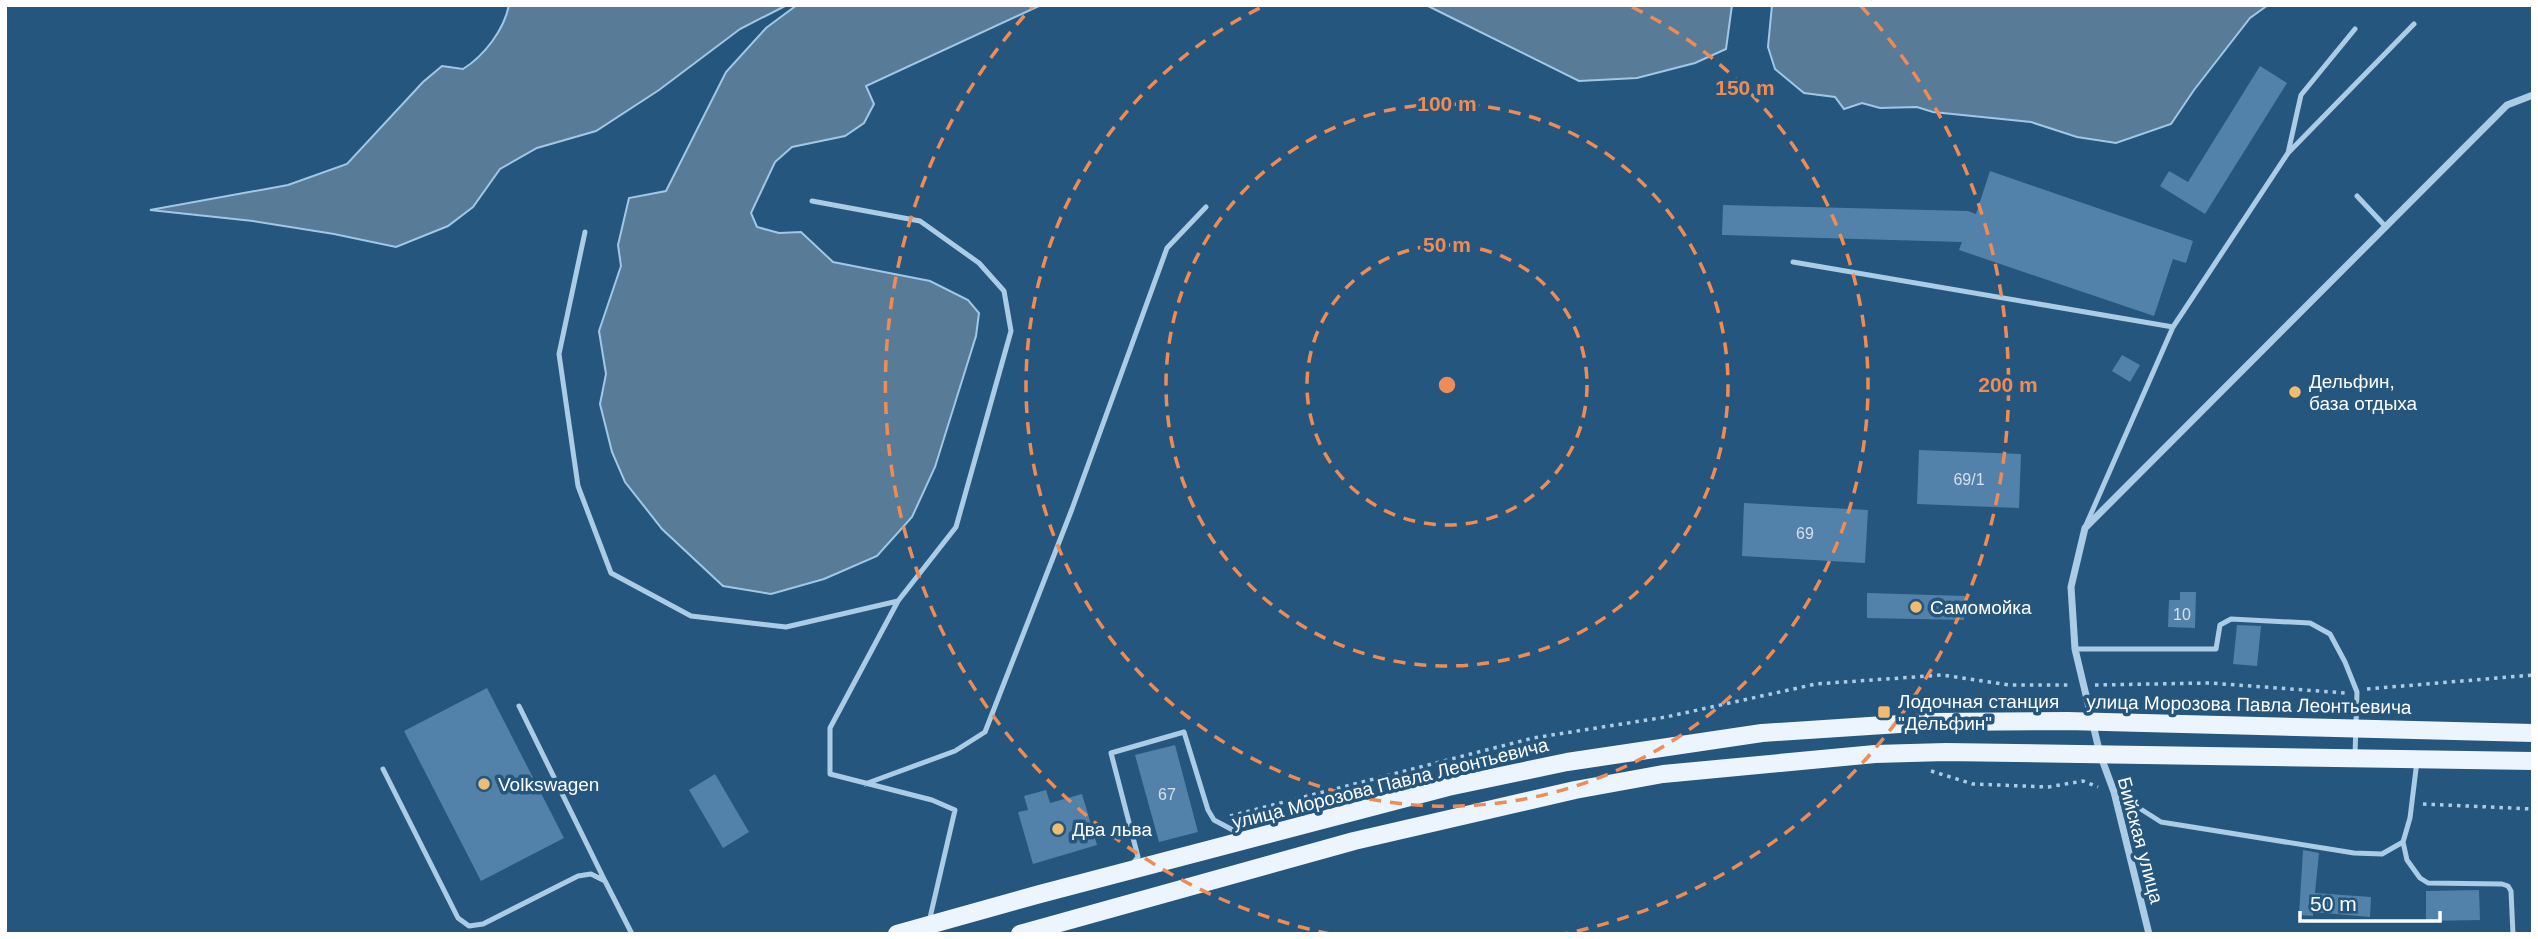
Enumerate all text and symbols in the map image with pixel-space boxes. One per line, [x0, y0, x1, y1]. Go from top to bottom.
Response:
text: 150 m [1715, 76, 1775, 99]
text: 100 m [1417, 92, 1477, 115]
text: 50 m [1423, 233, 1471, 256]
place label: Дельфин, база отдыха [2309, 371, 2418, 414]
centre of rings [1435, 373, 1459, 397]
text: 200 m [1978, 373, 2038, 396]
marker: Дельфин, база отдыха [2287, 384, 2303, 400]
house number: 69/1 [1953, 471, 1985, 488]
house number: 69 [1796, 525, 1814, 542]
place label: Самомойка [1930, 597, 2032, 618]
marker: Самомойка [1908, 599, 1924, 615]
house number: 10 [2173, 606, 2191, 623]
place label: Лодочная станция "Дельфин" [1898, 691, 2059, 734]
street label: улица Морозова Павла Леонтьевича [2086, 691, 2412, 718]
marker: Лодочная станция "Дельфин" [1876, 704, 1892, 720]
street label: улица Морозова Павла Леонтьевича [1230, 734, 1551, 833]
place label: Volkswagen [498, 774, 599, 795]
street label: Бийская улица [2114, 774, 2168, 906]
marker: Volkswagen [476, 776, 492, 792]
house number: 67 [1158, 786, 1176, 803]
place label: Два льва [1072, 819, 1152, 840]
marker: Два льва [1050, 821, 1066, 837]
scale bar [2300, 880, 2440, 924]
text: 50 m [2310, 892, 2357, 915]

